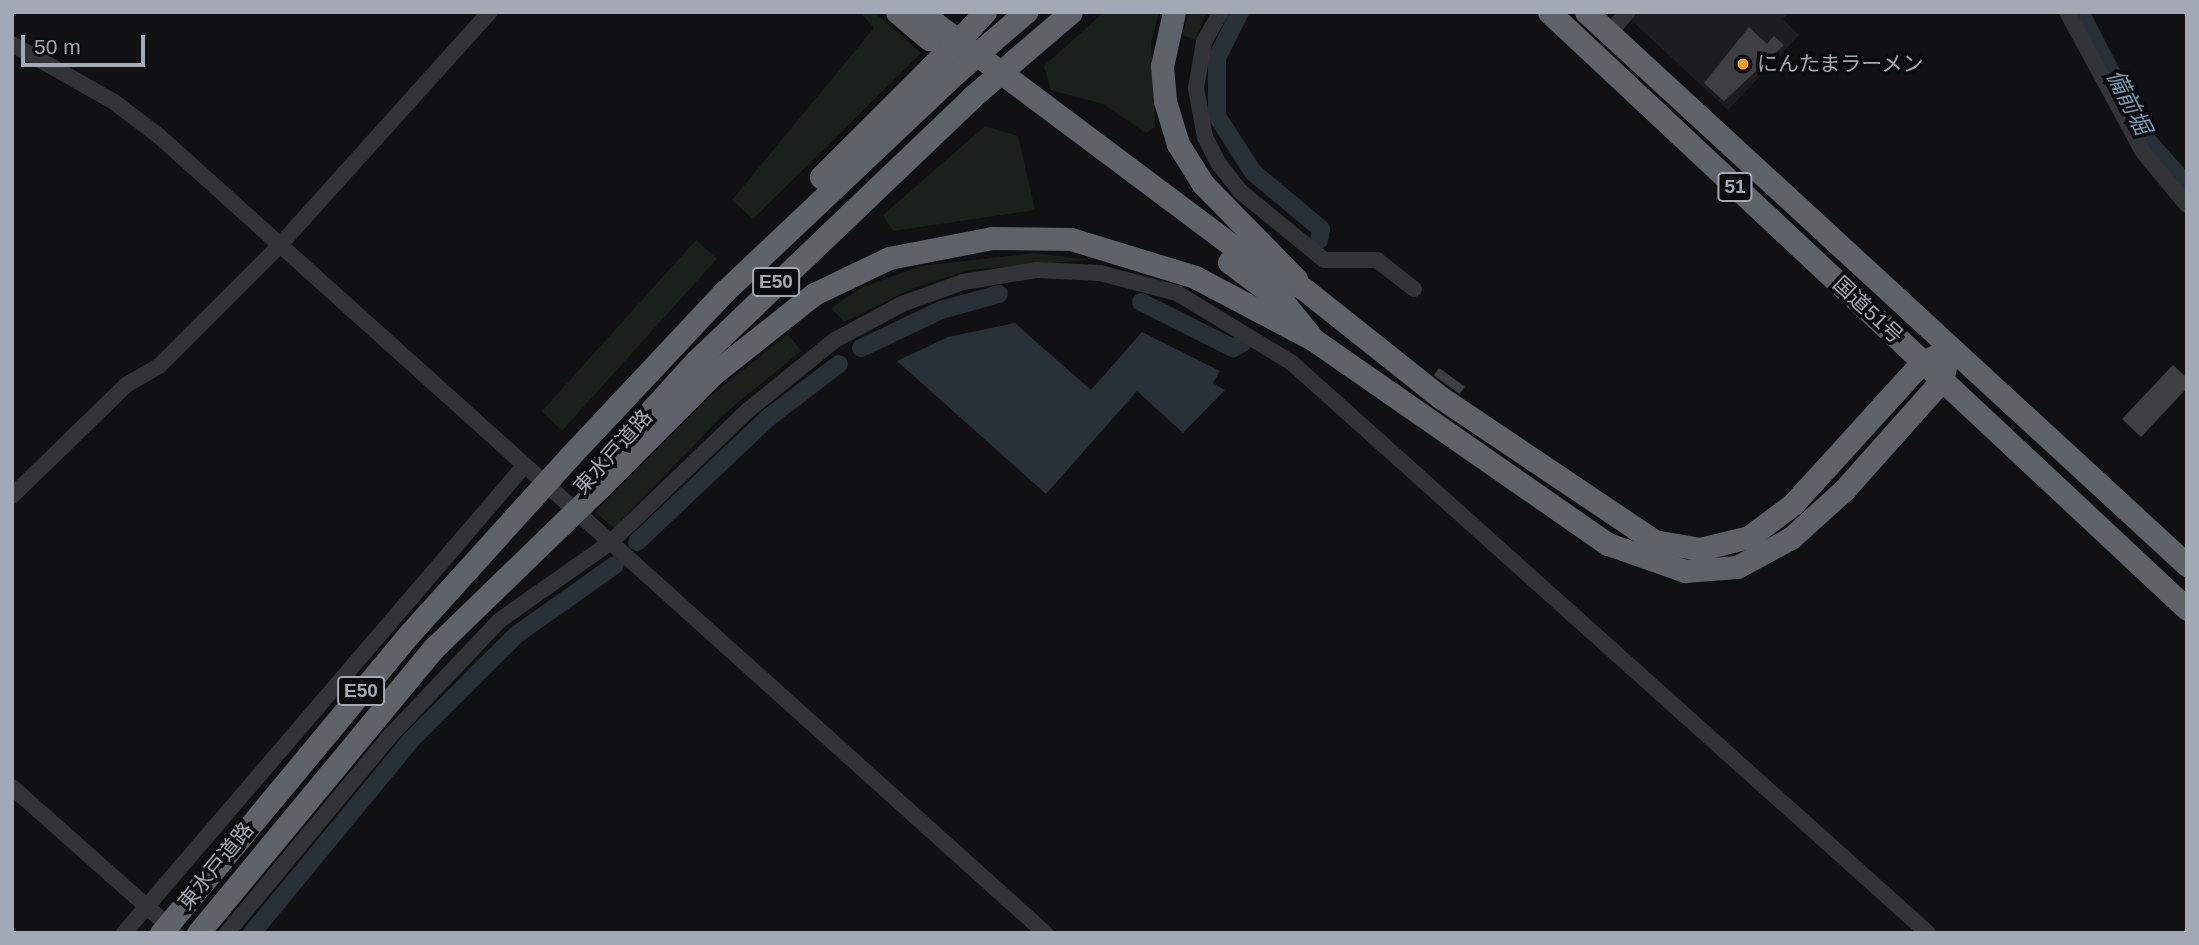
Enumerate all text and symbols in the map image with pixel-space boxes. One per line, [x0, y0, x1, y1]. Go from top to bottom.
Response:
scale bar [24, 21, 149, 65]
text: 50 m [34, 35, 81, 58]
place label: にんたまラーメン [1757, 51, 1925, 77]
marker: にんたまラーメン [1735, 56, 1751, 72]
water label: 備前堀 [2101, 65, 2157, 139]
road number: 51 [1716, 172, 1754, 202]
road number: E50 [752, 266, 800, 298]
street label: 国道51号 [1828, 271, 1908, 349]
street label: 東水戸道路 [569, 405, 657, 499]
road number: E50 [336, 676, 386, 706]
street label: 東水戸道路 [173, 817, 259, 915]

